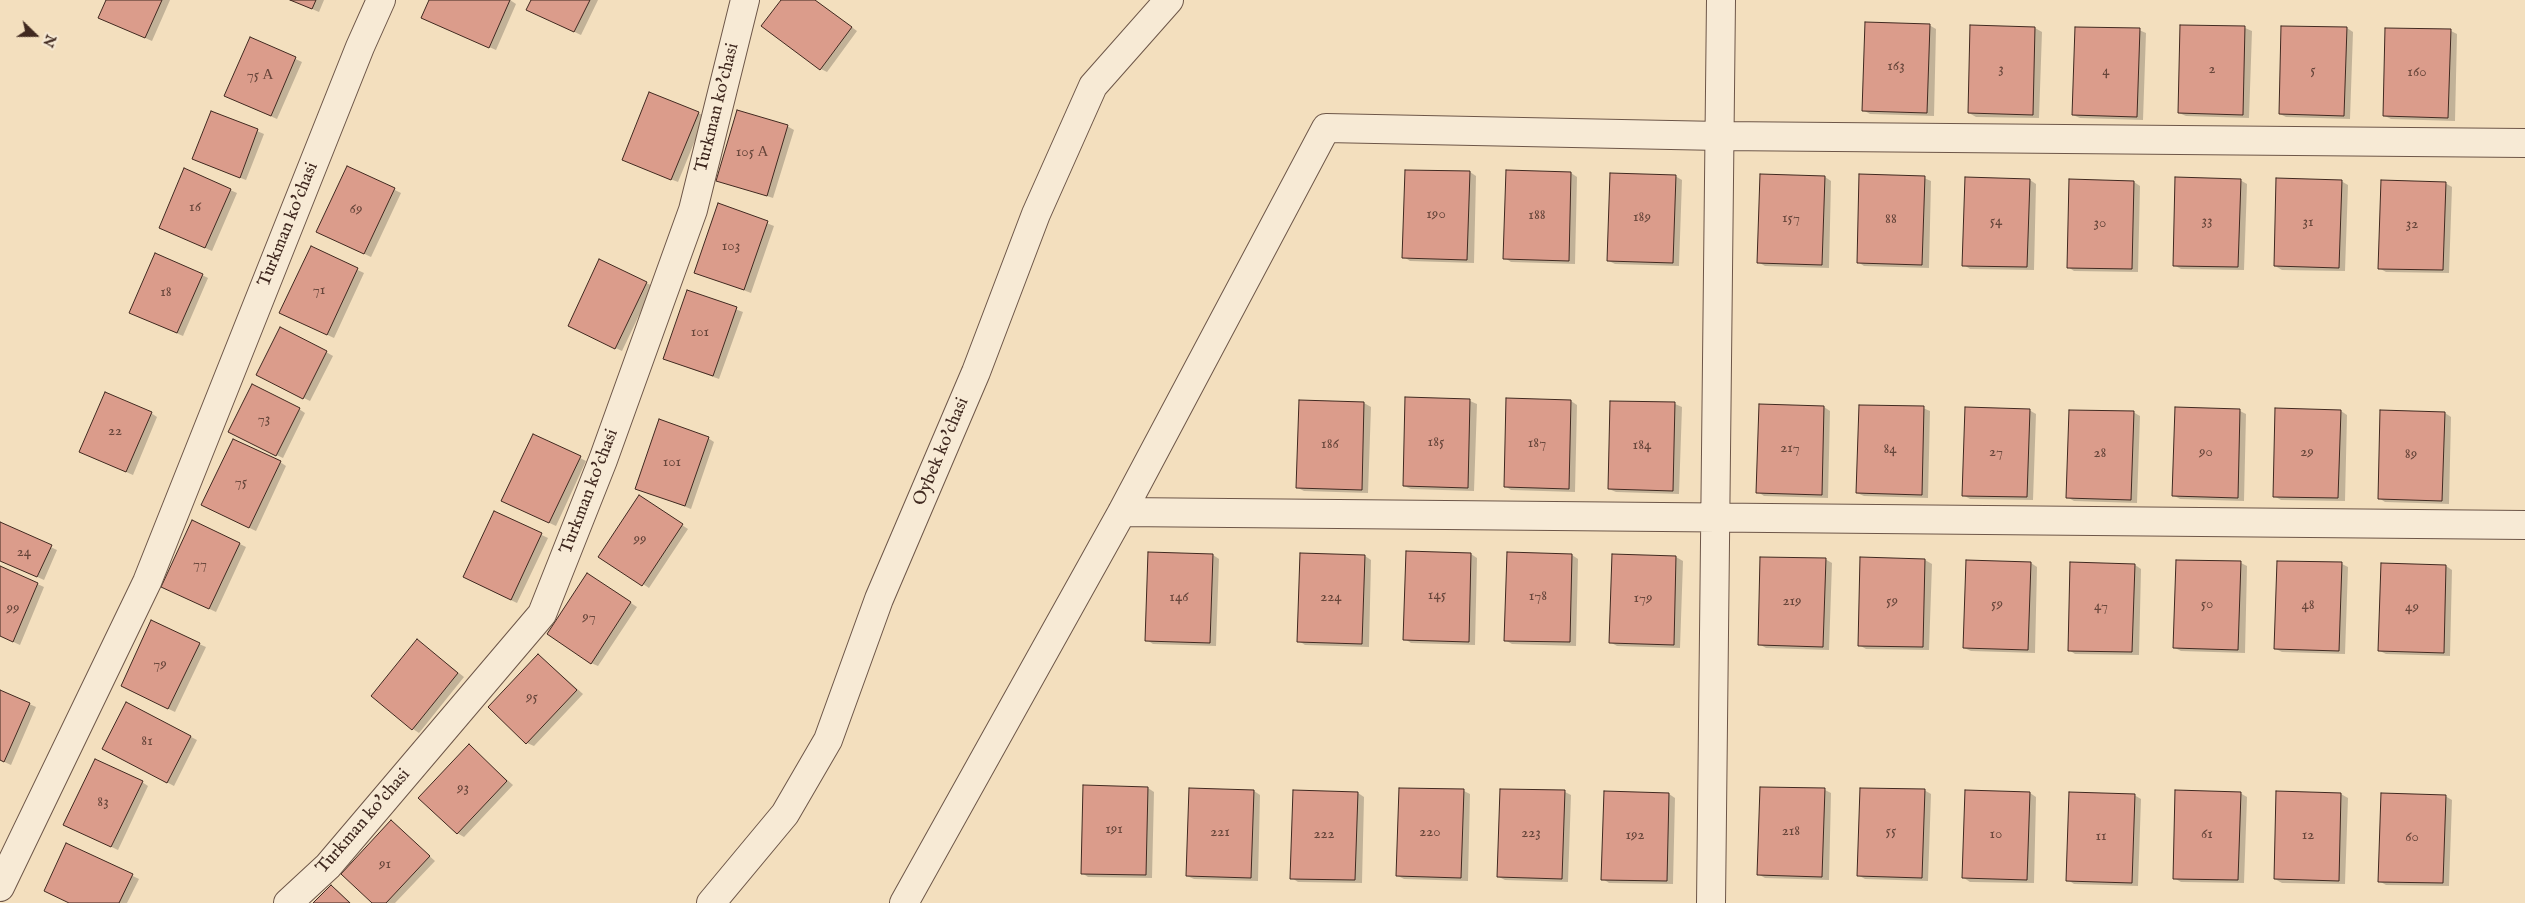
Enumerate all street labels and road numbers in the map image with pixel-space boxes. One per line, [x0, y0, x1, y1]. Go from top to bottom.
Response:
street label: Turkman ko'chasi [692, 41, 744, 175]
street label: Turkman ko'chasi [254, 160, 324, 290]
street label: Oybek ko'chasi [910, 395, 974, 509]
street label: Turkman ko'chasi [556, 426, 624, 558]
street label: Turkman ko'chasi [312, 765, 416, 879]

